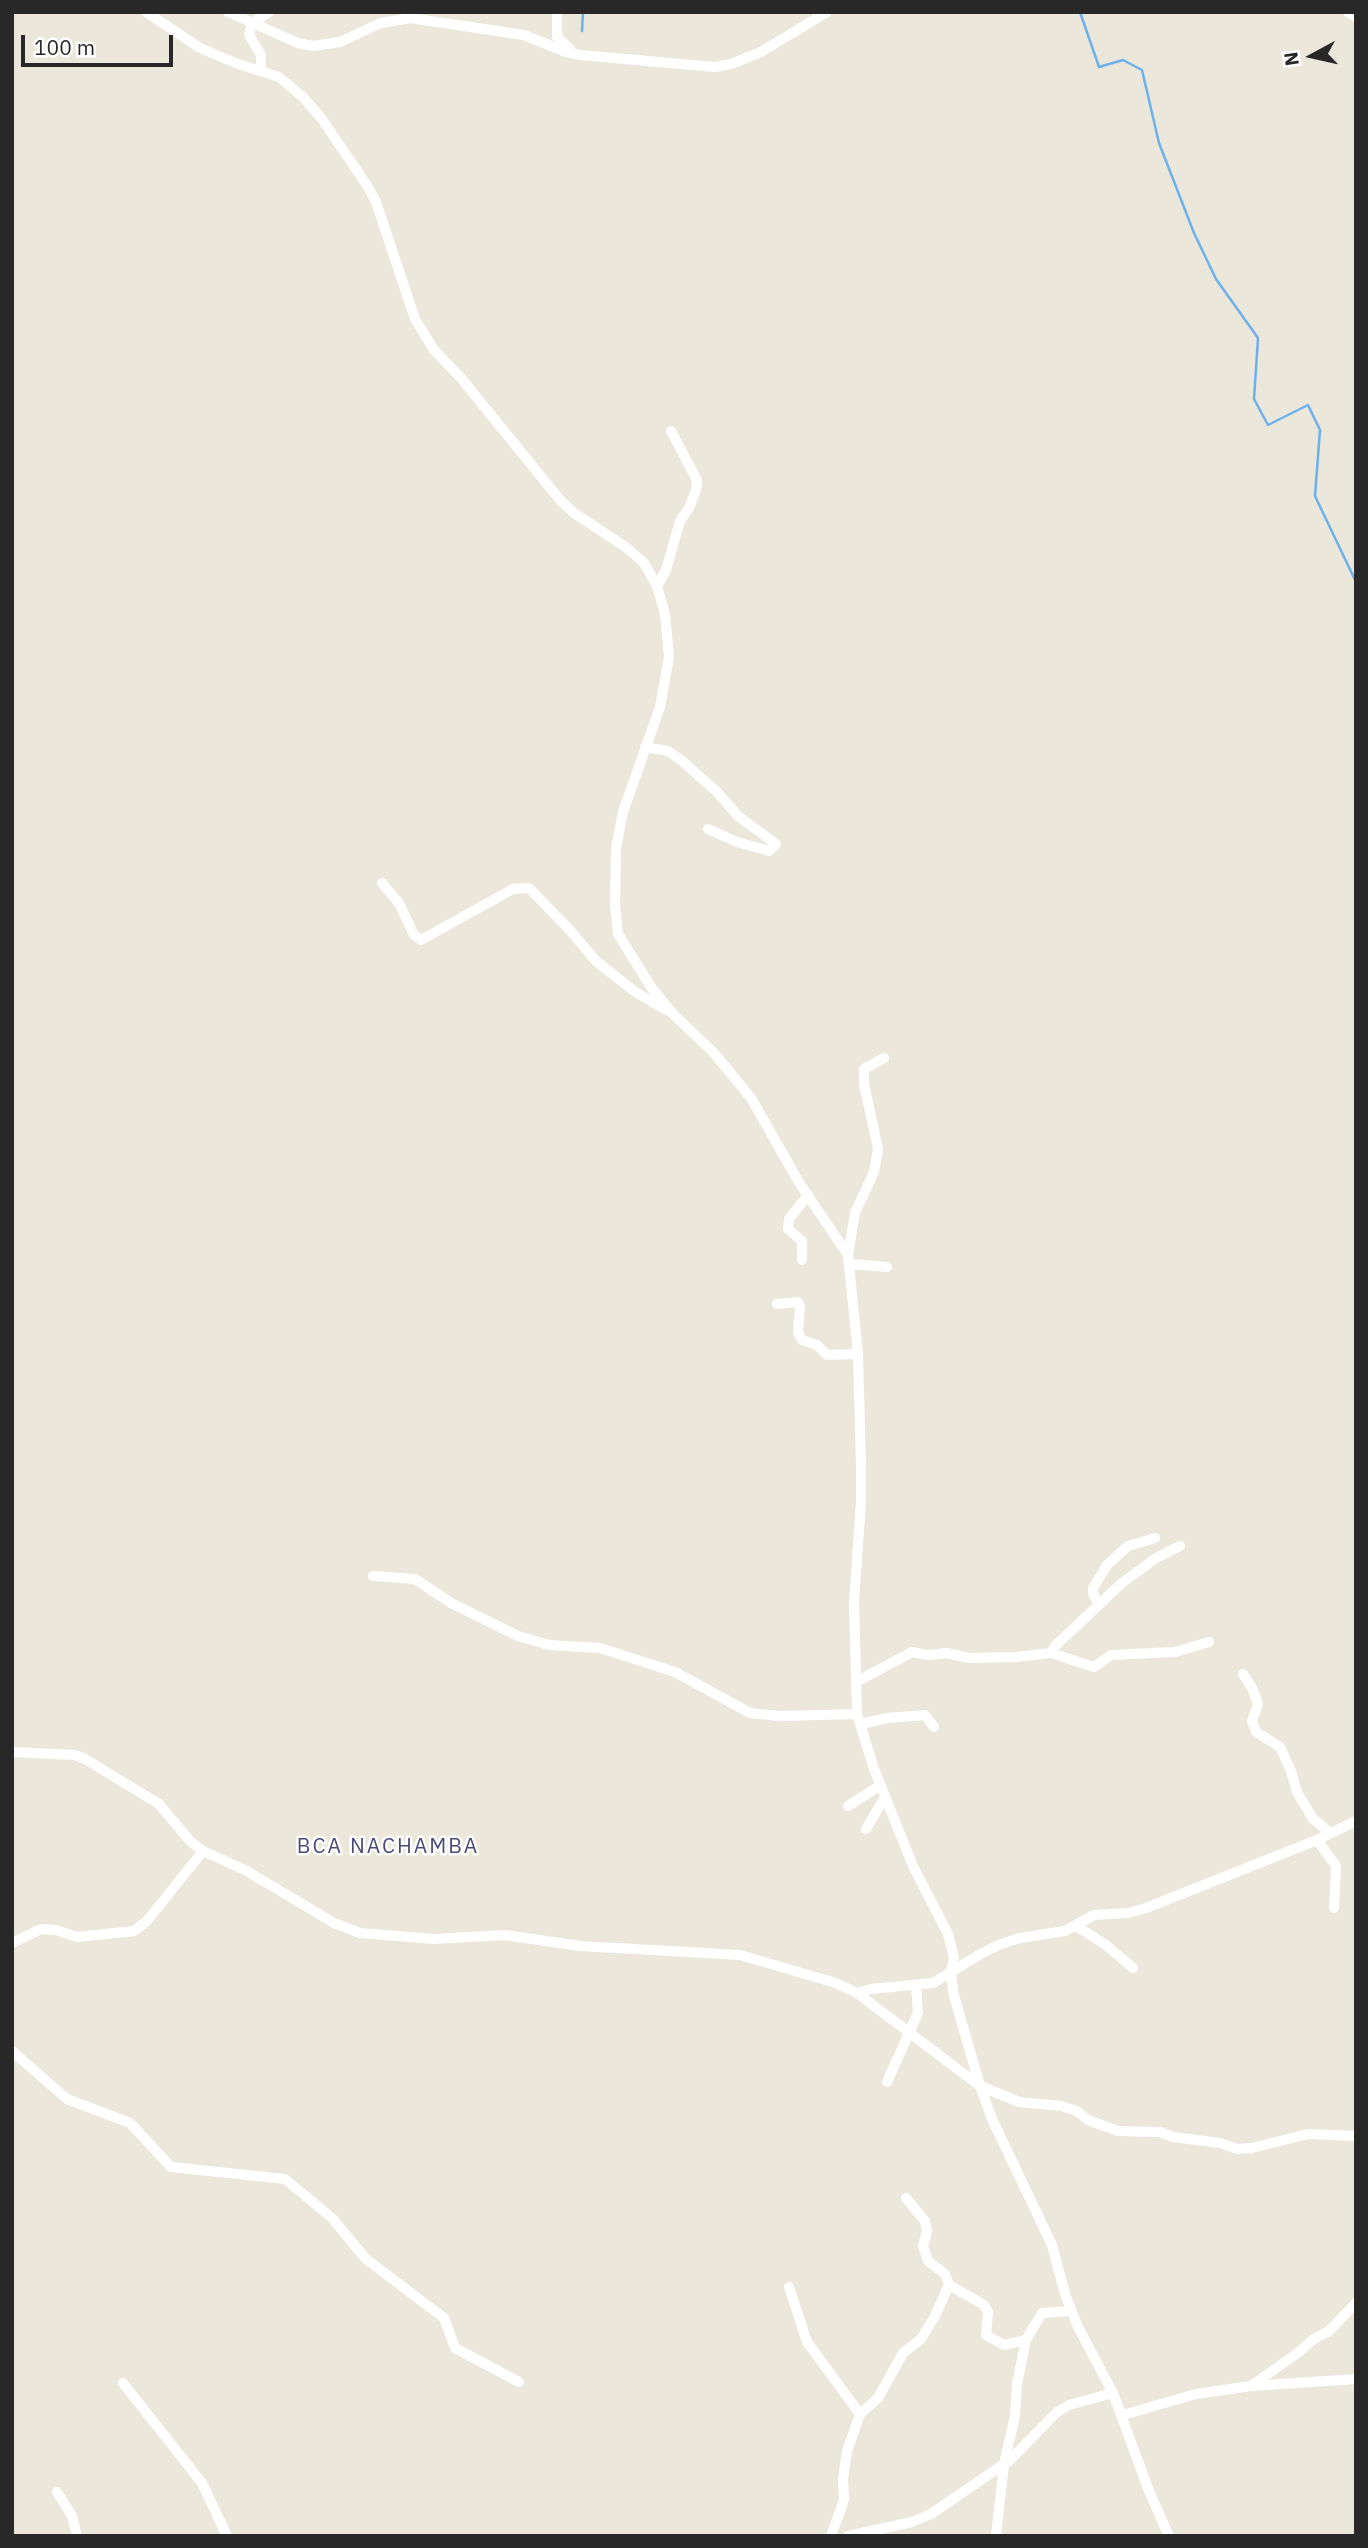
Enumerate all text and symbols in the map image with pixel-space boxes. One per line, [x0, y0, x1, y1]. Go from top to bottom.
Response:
scale bar [24, 21, 177, 65]
north arrow [1277, 21, 1347, 91]
text: 100 m [34, 33, 95, 61]
text: N [1278, 50, 1304, 67]
district label: BCA NACHAMBA [298, 1834, 478, 1860]

